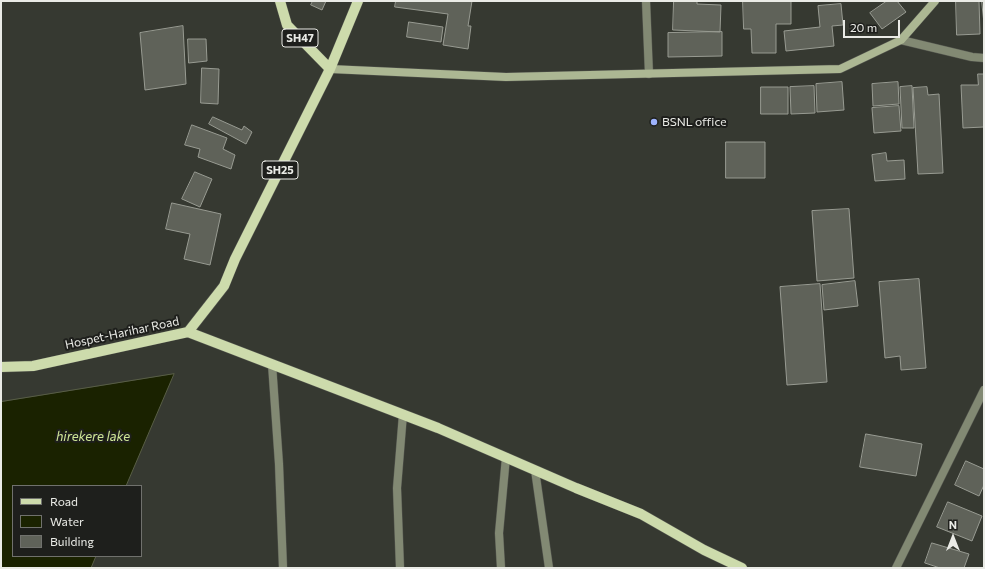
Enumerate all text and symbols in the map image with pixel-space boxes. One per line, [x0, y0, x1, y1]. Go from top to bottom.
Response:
scale bar [845, 12, 902, 38]
text: 20 m [850, 20, 877, 34]
road number: SH47 [282, 29, 318, 47]
place label: BSNL office [662, 115, 727, 129]
marker: BSNL office [649, 117, 659, 127]
road number: SH25 [262, 161, 298, 179]
street label: Hospet-Harihar Road [64, 314, 180, 352]
water label: hirekere lake [56, 429, 130, 445]
legend [12, 485, 142, 557]
text: Road [50, 494, 78, 508]
text: Water [50, 514, 84, 528]
north arrow [933, 517, 973, 557]
text: N [949, 518, 957, 531]
text: Building [50, 534, 94, 548]

